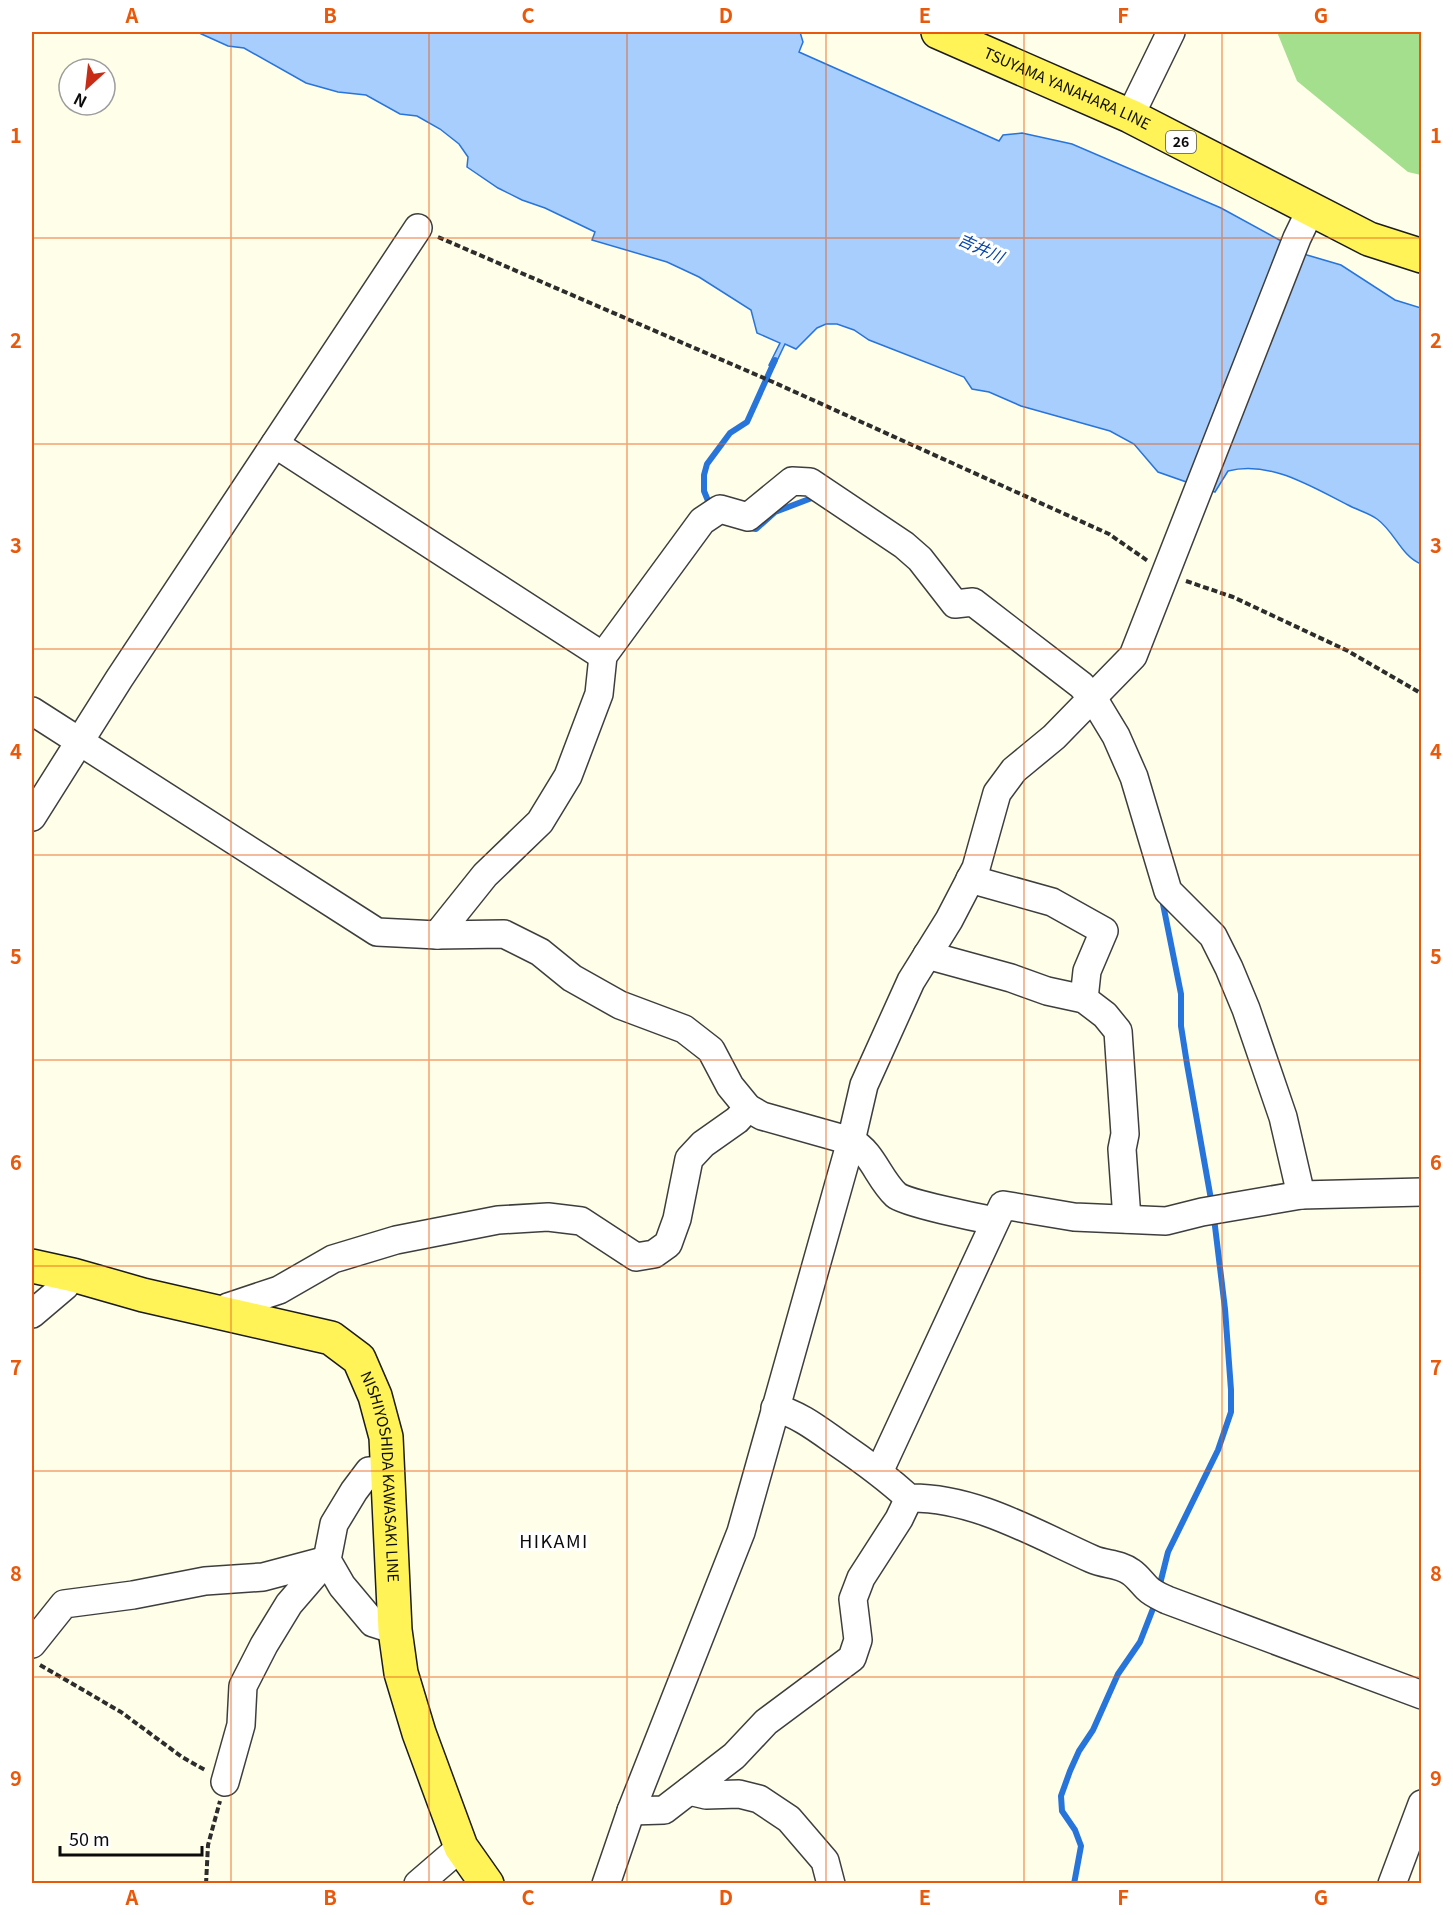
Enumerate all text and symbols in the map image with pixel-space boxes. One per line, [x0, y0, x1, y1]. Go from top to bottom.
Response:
text: A [125, 0, 139, 29]
text: B [323, 0, 337, 29]
text: C [521, 0, 535, 29]
text: D [719, 0, 733, 29]
text: E [919, 0, 931, 29]
text: F [1117, 0, 1129, 29]
text: G [1314, 0, 1328, 29]
street label: TSUYAMA YANAHARA LINE [981, 41, 1155, 134]
north arrow [57, 57, 117, 117]
text: N [69, 88, 91, 115]
text: 1 [10, 120, 22, 149]
text: 1 [1430, 120, 1442, 149]
road number: 26 [1166, 131, 1196, 153]
water label: 吉井川 [955, 226, 1010, 269]
text: 2 [10, 325, 22, 354]
text: 2 [1430, 325, 1442, 354]
text: 3 [10, 530, 22, 559]
text: 3 [1430, 530, 1442, 559]
text: 4 [10, 736, 22, 765]
text: 4 [1430, 736, 1442, 765]
text: 5 [10, 941, 22, 970]
text: 5 [1430, 941, 1442, 970]
text: 6 [10, 1147, 22, 1176]
text: 6 [1430, 1147, 1442, 1176]
text: 7 [10, 1352, 22, 1381]
text: 7 [1430, 1352, 1442, 1381]
street label: NISHIYOSHIDA KAWASAKI LINE [356, 1367, 405, 1583]
district label: HIKAMI [519, 1527, 589, 1553]
text: 8 [10, 1558, 22, 1587]
text: 8 [1430, 1558, 1442, 1587]
text: 9 [10, 1763, 22, 1792]
text: 9 [1430, 1763, 1442, 1792]
scale bar [60, 1819, 202, 1857]
text: 50 m [69, 1825, 110, 1851]
text: A [125, 1882, 139, 1911]
text: B [323, 1882, 337, 1911]
text: C [521, 1882, 535, 1911]
text: D [719, 1882, 733, 1911]
text: E [919, 1882, 931, 1911]
text: F [1117, 1882, 1129, 1911]
text: G [1314, 1882, 1328, 1911]

